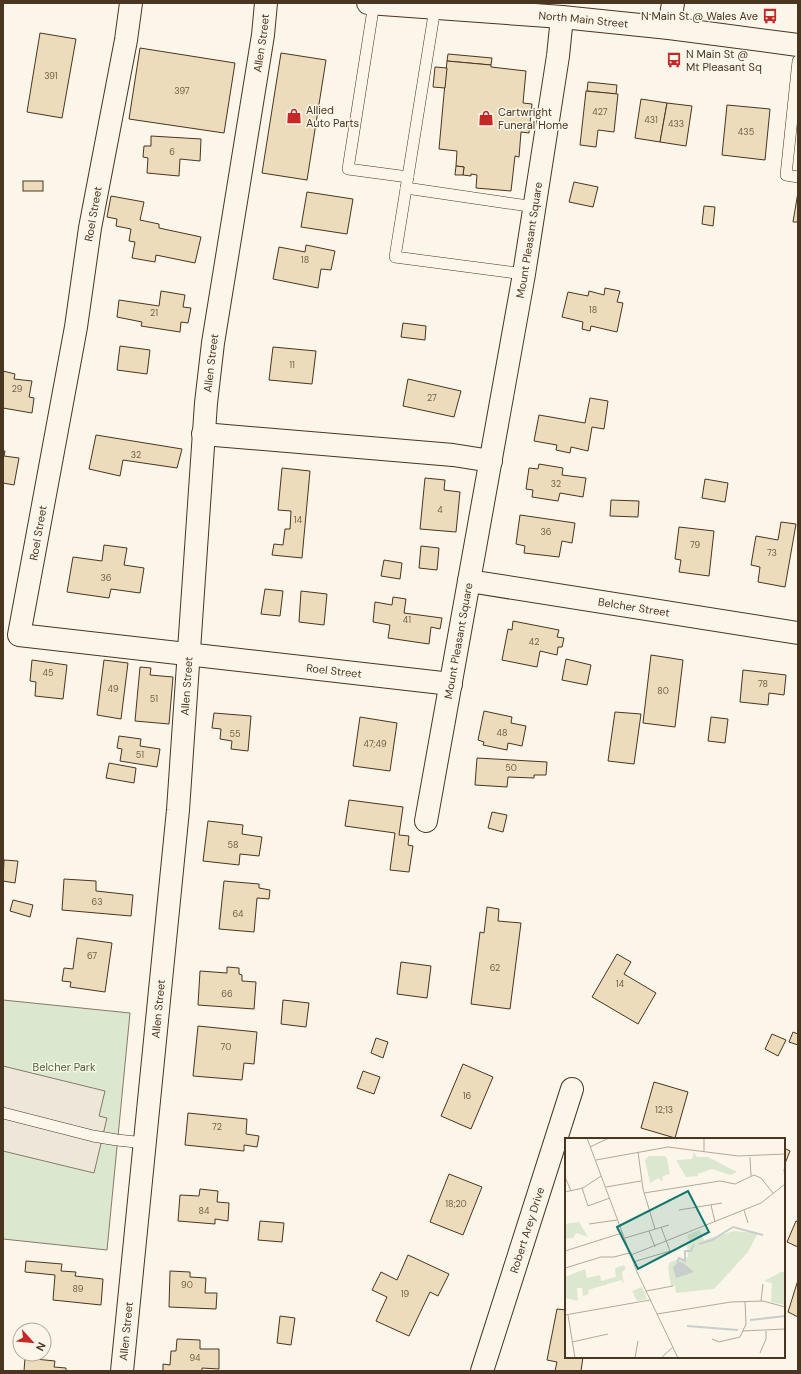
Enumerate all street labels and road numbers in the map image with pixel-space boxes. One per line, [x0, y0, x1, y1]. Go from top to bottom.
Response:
street label: North Main Street [538, 8, 629, 31]
street label: Allen Street [250, 13, 272, 73]
street label: Mount Pleasant Square [513, 181, 545, 299]
street label: Roel Street [81, 185, 105, 243]
street label: Allen Street [200, 333, 221, 393]
street label: Roel Street [26, 504, 50, 562]
street label: Mount Pleasant Square [441, 582, 476, 700]
street label: Belcher Street [597, 595, 671, 620]
street label: Allen Street [178, 656, 196, 716]
street label: Roel Street [306, 661, 362, 681]
street label: Allen Street [148, 979, 168, 1039]
street label: Robert Arey Drive [507, 1185, 547, 1275]
street label: Allen Street [116, 1301, 136, 1361]

